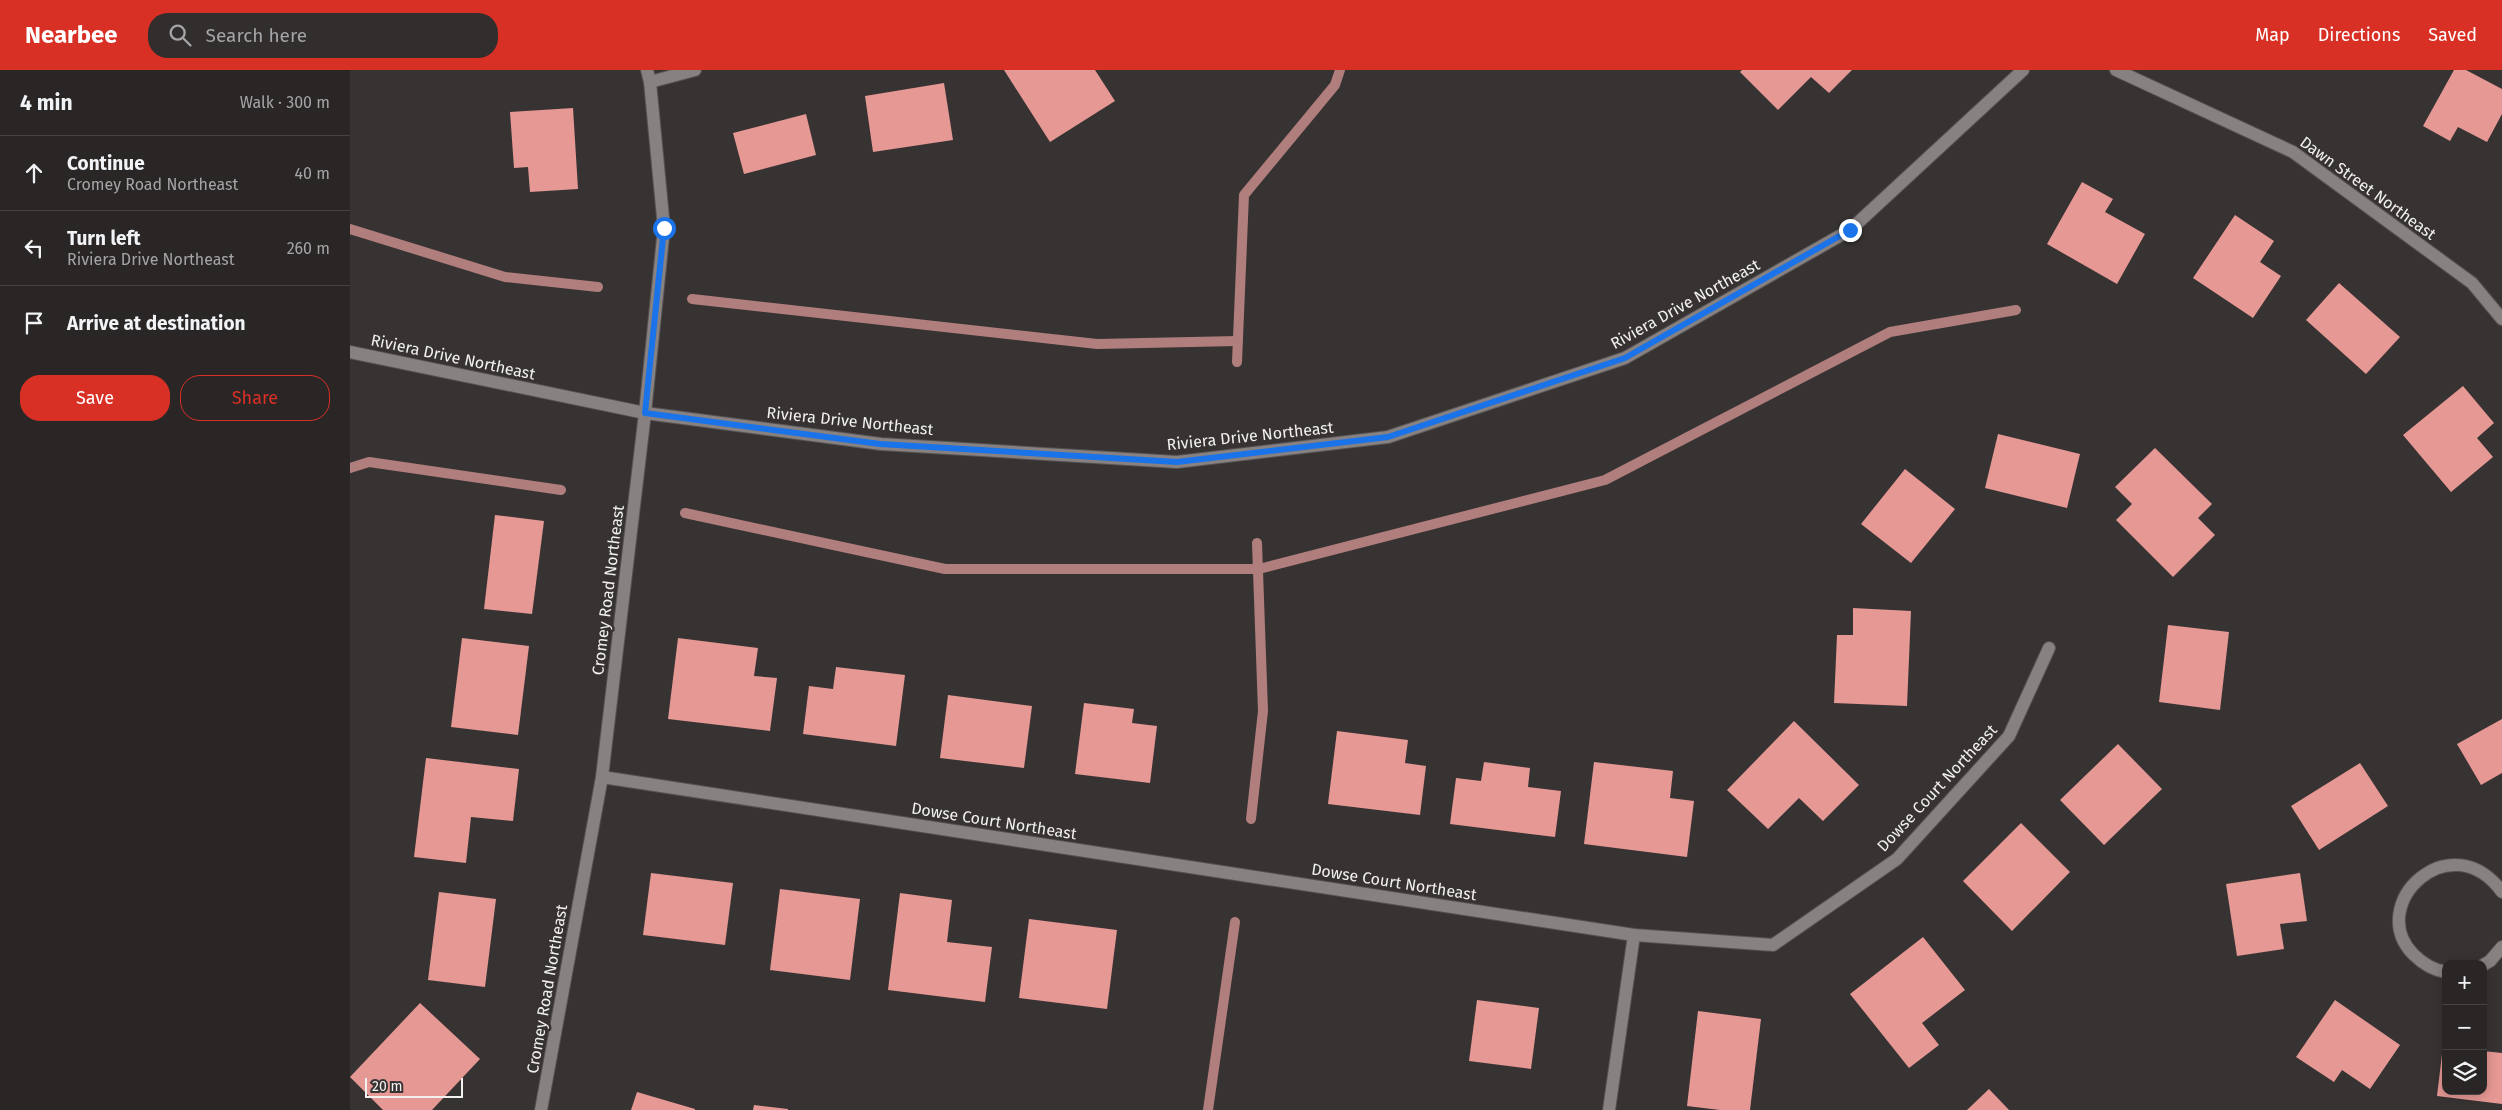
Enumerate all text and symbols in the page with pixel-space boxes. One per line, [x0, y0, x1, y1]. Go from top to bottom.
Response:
search box [148, 13, 498, 58]
text: Nearbee [25, 21, 118, 49]
icon: search [166, 21, 194, 49]
text: Search here [206, 24, 307, 47]
text: Map [2255, 24, 2290, 46]
text: Directions [2318, 24, 2400, 46]
text: Saved [2428, 24, 2477, 46]
text: 4 min [20, 90, 73, 116]
text: Walk · 300 m [240, 93, 330, 112]
street label: Dawn Street Northeast [2296, 132, 2440, 244]
text: Continue [67, 152, 145, 175]
icon: ahead [20, 159, 48, 187]
text: 40 m [295, 164, 330, 183]
text: Cromey Road Northeast [67, 175, 238, 194]
route start [653, 217, 676, 240]
route end [1839, 219, 1862, 242]
text: Turn left [67, 227, 141, 250]
icon: left [20, 234, 48, 262]
text: 260 m [287, 239, 330, 258]
text: Riviera Drive Northeast [67, 250, 235, 269]
street label: Riviera Drive Northeast [1607, 255, 1763, 353]
icon: arrive [20, 309, 48, 337]
text: Arrive at destination [67, 312, 246, 335]
street label: Riviera Drive Northeast [369, 330, 537, 384]
button: Save [20, 375, 170, 421]
button: Share [180, 375, 330, 421]
street label: Riviera Drive Northeast [766, 403, 935, 439]
street label: Riviera Drive Northeast [1166, 418, 1335, 454]
street label: Cromey Road Northeast [588, 504, 628, 676]
street label: Dowse Court Northeast [1873, 720, 2001, 856]
street label: Dowse Court Northeast [910, 799, 1078, 843]
street label: Dowse Court Northeast [1310, 860, 1478, 904]
street label: Cromey Road Northeast [523, 903, 571, 1075]
map controls [2442, 960, 2487, 1095]
button: + [2442, 960, 2487, 1005]
button: − [2442, 1005, 2487, 1050]
button: layers [2442, 1050, 2487, 1095]
scale bar [365, 1075, 462, 1098]
text: 20 m [372, 1078, 402, 1095]

